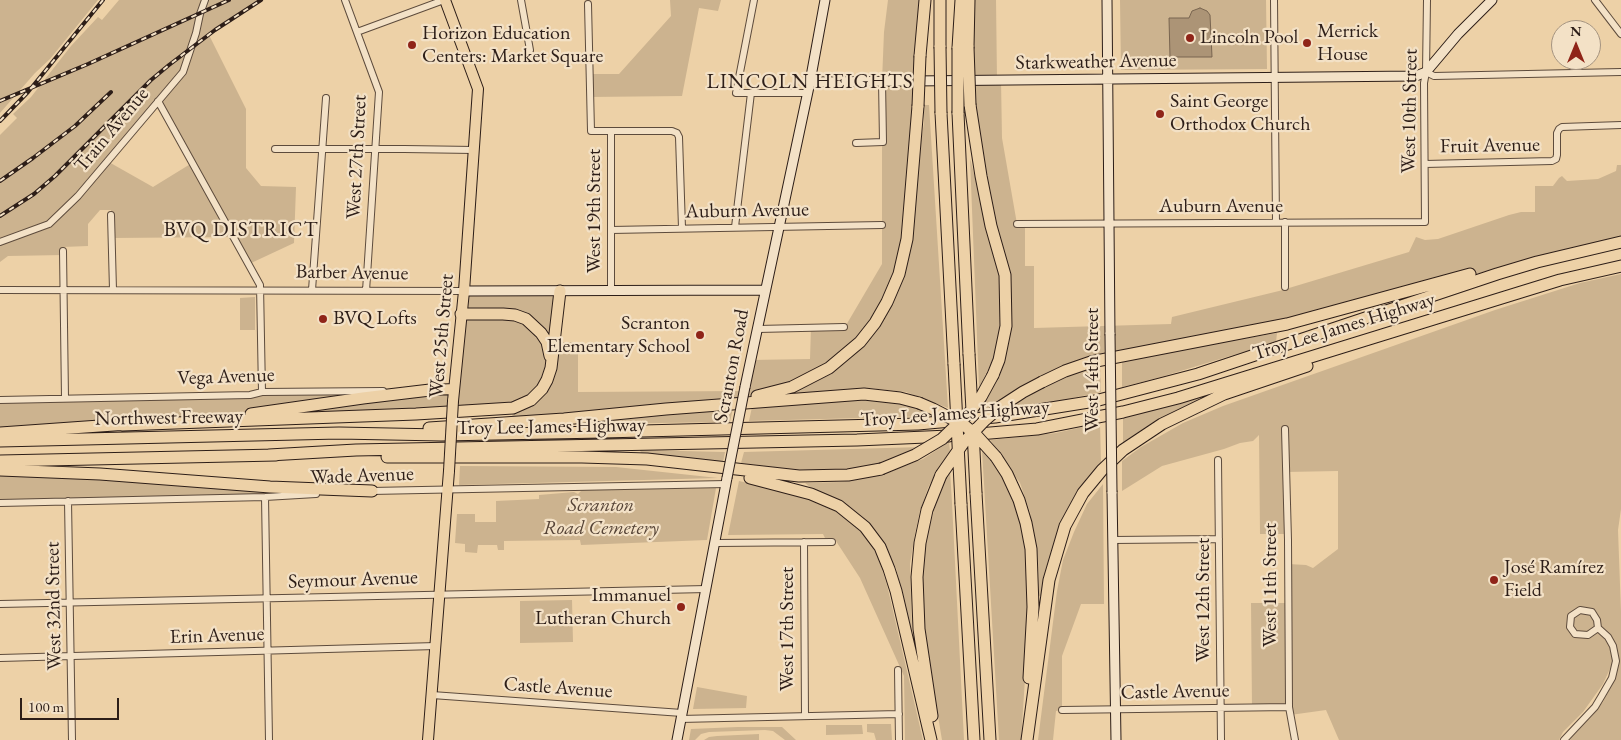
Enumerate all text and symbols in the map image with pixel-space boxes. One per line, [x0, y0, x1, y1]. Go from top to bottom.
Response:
place label: Merrick House [1317, 20, 1378, 67]
north arrow [1551, 20, 1601, 70]
place label: Horizon Education Centers: Market Square [422, 22, 603, 69]
text: N [1570, 22, 1582, 40]
place label: Lincoln Pool [1200, 26, 1298, 50]
marker: Lincoln Pool [1184, 32, 1196, 44]
marker: Merrick House [1301, 37, 1313, 49]
marker: Horizon Education Centers: Market Square [406, 39, 418, 51]
street label: Starkweather Avenue [1015, 49, 1177, 75]
street label: West 10th Street [1397, 49, 1423, 173]
district label: LINCOLN HEIGHTS [705, 69, 915, 95]
street label: Train Avenue [70, 83, 154, 177]
place label: Saint George Orthodox Church [1170, 90, 1310, 137]
street label: West 27th Street [342, 94, 372, 220]
marker: Saint George Orthodox Church [1154, 108, 1166, 120]
street label: Fruit Avenue [1440, 133, 1540, 159]
street label: West 19th Street [583, 149, 607, 273]
street label: Auburn Avenue [1159, 195, 1283, 219]
street label: Auburn Avenue [685, 198, 809, 224]
district label: BVQ DISTRICT [162, 217, 320, 243]
street label: Barber Avenue [296, 260, 408, 286]
street label: West 25th Street [425, 273, 459, 399]
street label: Troy Lee James Highway [1250, 288, 1438, 366]
place label: BVQ Lofts [333, 307, 417, 331]
street label: Scranton Road [709, 307, 755, 425]
street label: West 14th Street [1081, 308, 1105, 432]
place label: Scranton Elementary School [546, 312, 690, 359]
marker: BVQ Lofts [317, 313, 329, 325]
marker: Scranton Elementary School [694, 329, 706, 341]
street label: Vega Avenue [177, 363, 275, 391]
street label: Troy Lee James Highway [860, 395, 1050, 433]
street label: Northwest Freeway [95, 405, 243, 431]
street label: Troy Lee James Highway [456, 413, 646, 441]
street label: Wade Avenue [310, 462, 414, 490]
park label: Scranton Road Cemetery [543, 494, 659, 541]
street label: West 11th Street [1259, 523, 1283, 647]
street label: West 12th Street [1192, 538, 1216, 662]
street label: West 32nd Street [41, 541, 67, 671]
place label: José Ramírez Field [1504, 556, 1604, 603]
street label: Seymour Avenue [288, 566, 418, 594]
street label: West 17th Street [776, 567, 800, 691]
marker: José Ramírez Field [1488, 574, 1500, 586]
place label: Immanuel Lutheran Church [535, 584, 671, 631]
marker: Immanuel Lutheran Church [675, 601, 687, 613]
street label: Erin Avenue [169, 622, 265, 650]
street label: Castle Avenue [503, 672, 613, 704]
street label: Castle Avenue [1120, 679, 1230, 705]
scale bar [22, 688, 121, 720]
text: 100 m [28, 697, 64, 716]

